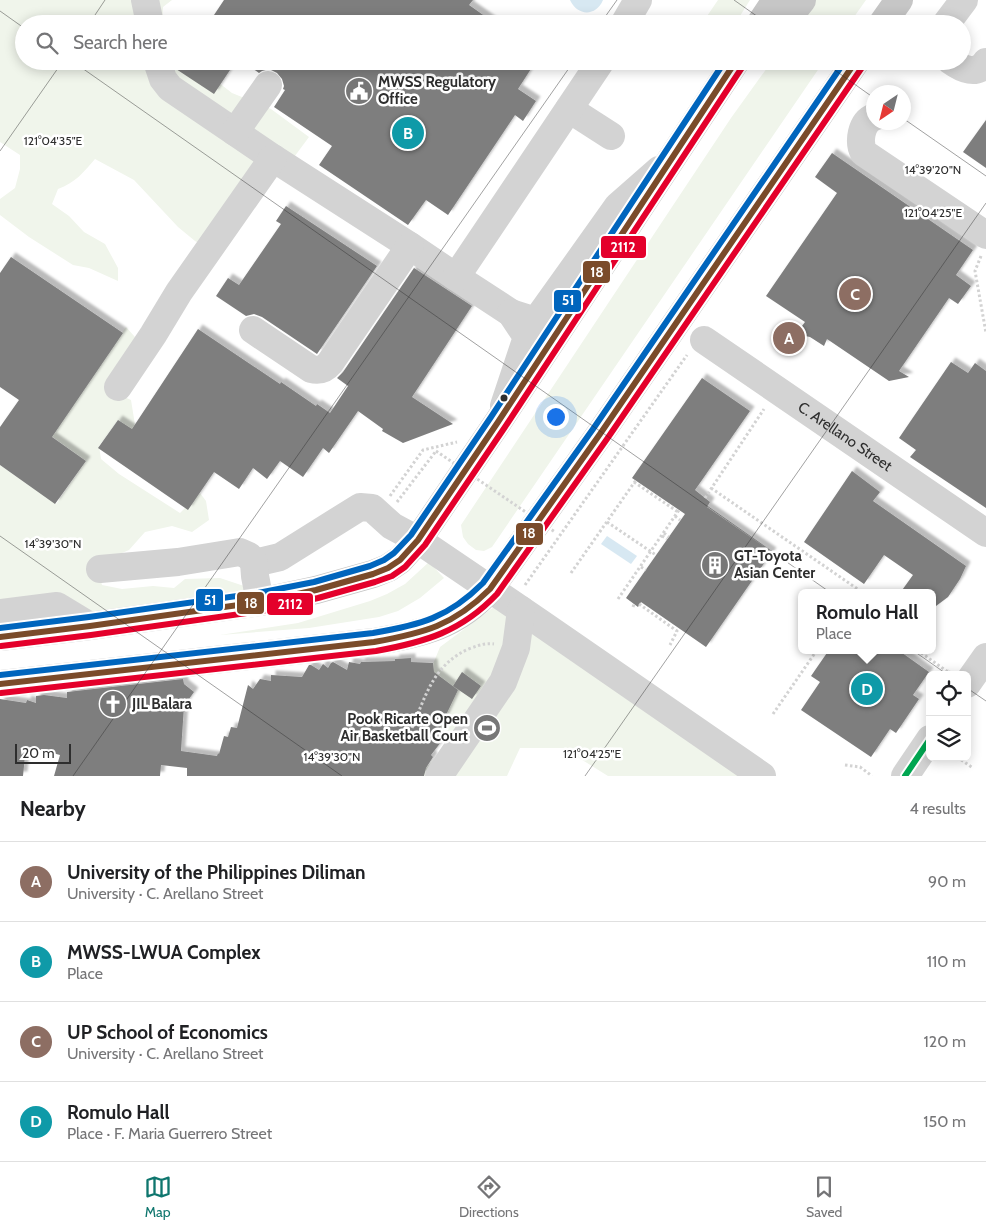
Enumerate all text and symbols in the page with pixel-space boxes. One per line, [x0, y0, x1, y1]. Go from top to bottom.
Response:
search box [15, 15, 971, 70]
icon: search [33, 29, 61, 57]
text: Search here [73, 31, 167, 54]
place label: MWSS Regulatory Office [378, 73, 497, 108]
public building icon: MWSS Regulatory Office [344, 76, 374, 106]
north arrow [866, 85, 911, 130]
pin: B [392, 114, 424, 152]
text: 121°04'35"E [24, 133, 83, 148]
text: 14°39'20"N [905, 162, 961, 177]
text: 121°04'25"E [904, 205, 962, 220]
line badge: 2112 [600, 235, 647, 259]
text: 2112 [610, 238, 636, 256]
line badge: 18 [582, 260, 611, 284]
text: 18 [590, 263, 604, 281]
pin: C [839, 275, 871, 313]
line badge: 51 [553, 289, 582, 313]
text: 51 [562, 291, 574, 309]
pin: A [773, 319, 805, 357]
unlabelled marker [499, 393, 509, 403]
street label: C. Arellano Street [795, 398, 896, 475]
your location [543, 404, 569, 430]
line badge: 18 [515, 522, 544, 546]
text: 18 [522, 524, 536, 542]
text: 14°39'30"N [25, 536, 81, 551]
place label: GT-Toyota Asian Center [734, 547, 815, 582]
building icon: GT-Toyota Asian Center [700, 550, 730, 580]
line badge: 51 [195, 588, 224, 612]
popup [798, 589, 936, 654]
text: 51 [204, 591, 216, 609]
line badge: 18 [236, 591, 265, 615]
line badge: 2112 [266, 592, 314, 616]
text: 18 [244, 594, 258, 612]
text: 2112 [277, 595, 303, 613]
text: Romulo Hall [816, 601, 918, 624]
text: Place [816, 624, 852, 643]
pin: D [851, 670, 883, 708]
map controls [926, 671, 971, 761]
button: locate [926, 671, 971, 716]
church icon: JIL Balara [98, 689, 128, 719]
place label: JIL Balara [131, 695, 192, 713]
place label: Pook Ricarte Open Air Basketball Court [340, 710, 468, 745]
sports icon: Pook Ricarte Open Air Basketball Court [472, 713, 502, 743]
button: layers [926, 716, 971, 761]
scale bar [15, 741, 71, 764]
text: 20 m [22, 744, 55, 762]
text: 121°04'25"E [563, 746, 621, 761]
text: 14°39'30"N [304, 749, 360, 764]
text: Nearby [20, 796, 86, 821]
text: 4 results [909, 799, 966, 818]
text: University of the Philippines Diliman [67, 861, 366, 884]
text: A [31, 872, 41, 891]
text: 90 m [928, 872, 966, 891]
text: University · C. Arellano Street [67, 884, 264, 903]
text: MWSS-LWUA Complex [67, 941, 261, 964]
text: B [31, 952, 41, 971]
text: 110 m [927, 952, 966, 971]
text: Place [67, 964, 103, 983]
text: UP School of Economics [67, 1021, 268, 1044]
text: C [31, 1032, 41, 1051]
text: 120 m [924, 1032, 966, 1051]
text: University · C. Arellano Street [67, 1044, 264, 1063]
text: Romulo Hall [67, 1101, 169, 1124]
text: D [30, 1112, 42, 1131]
text: 150 m [923, 1112, 966, 1131]
text: Place · F. Maria Guerrero Street [67, 1124, 272, 1143]
tab: Map [144, 1173, 172, 1221]
tab: Directions [459, 1173, 519, 1221]
tab: Saved [806, 1173, 842, 1221]

